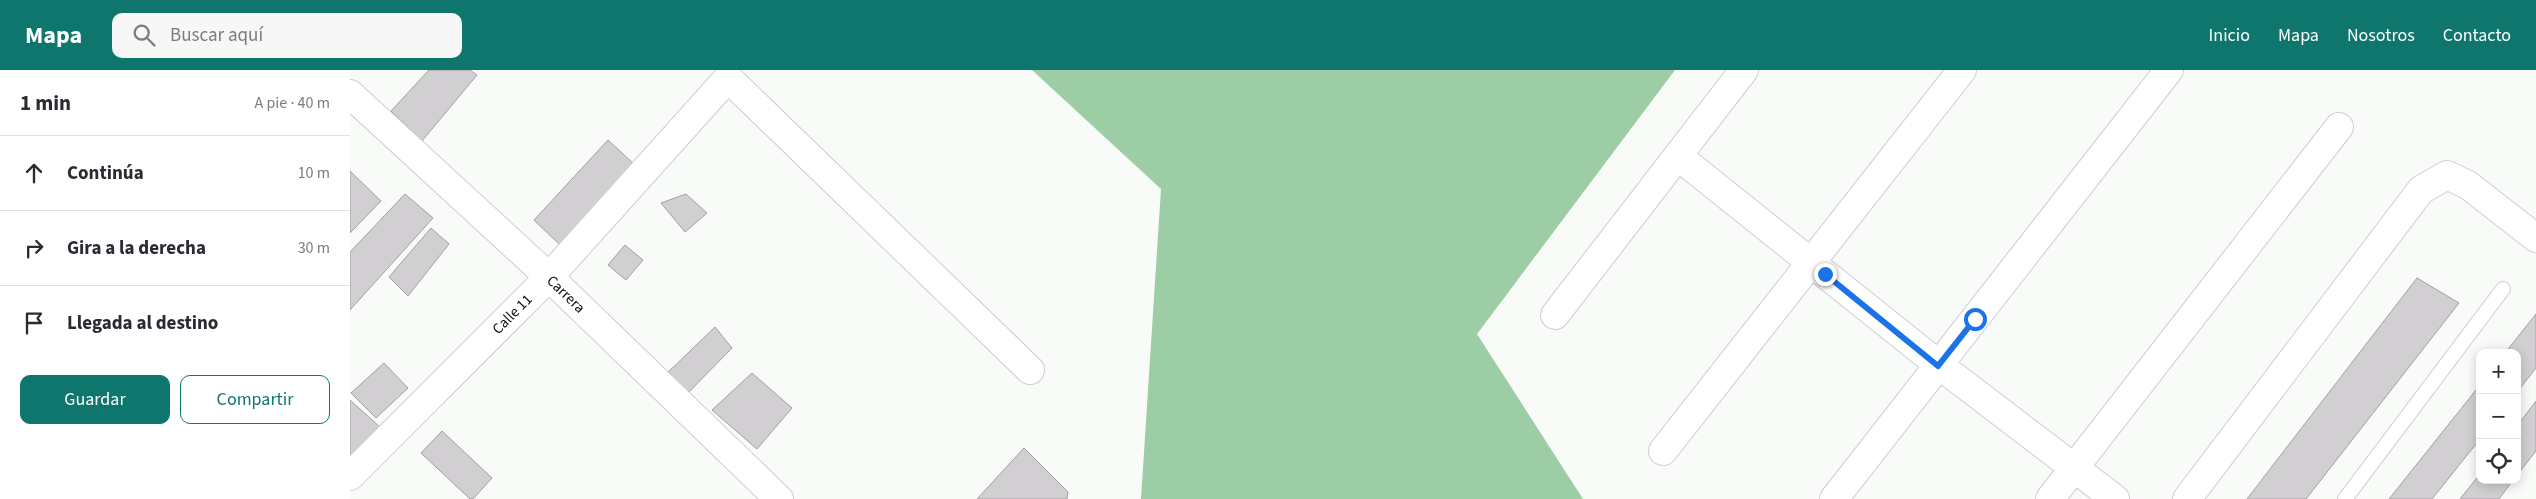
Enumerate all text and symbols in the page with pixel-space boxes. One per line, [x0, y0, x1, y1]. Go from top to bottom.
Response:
search box [112, 13, 462, 58]
text: Mapa [25, 18, 82, 53]
icon: search [130, 21, 158, 49]
text: Buscar aquí [170, 22, 263, 49]
text: Inicio [2209, 23, 2250, 48]
text: Mapa [2278, 23, 2319, 48]
text: Nosotros [2347, 23, 2415, 48]
text: Contacto [2443, 23, 2511, 48]
text: 1 min [20, 88, 71, 118]
text: A pie · 40 m [255, 92, 330, 114]
icon: ahead [20, 159, 48, 187]
text: Continúa [67, 160, 144, 187]
text: 10 m [298, 162, 330, 184]
icon: right [20, 234, 48, 262]
text: Gira a la derecha [67, 235, 206, 262]
text: 30 m [298, 237, 330, 259]
route end [1814, 263, 1837, 286]
street label: Carrera [542, 271, 590, 318]
street label: Calle 11 [488, 290, 537, 339]
route start [1964, 308, 1987, 331]
icon: arrive [20, 309, 48, 337]
text: Llegada al destino [67, 310, 218, 337]
map controls [2476, 349, 2521, 484]
button: + [2476, 349, 2521, 394]
button: Guardar [20, 375, 170, 424]
button: Compartir [180, 375, 330, 424]
button: − [2476, 394, 2521, 439]
button: locate [2476, 439, 2521, 484]

